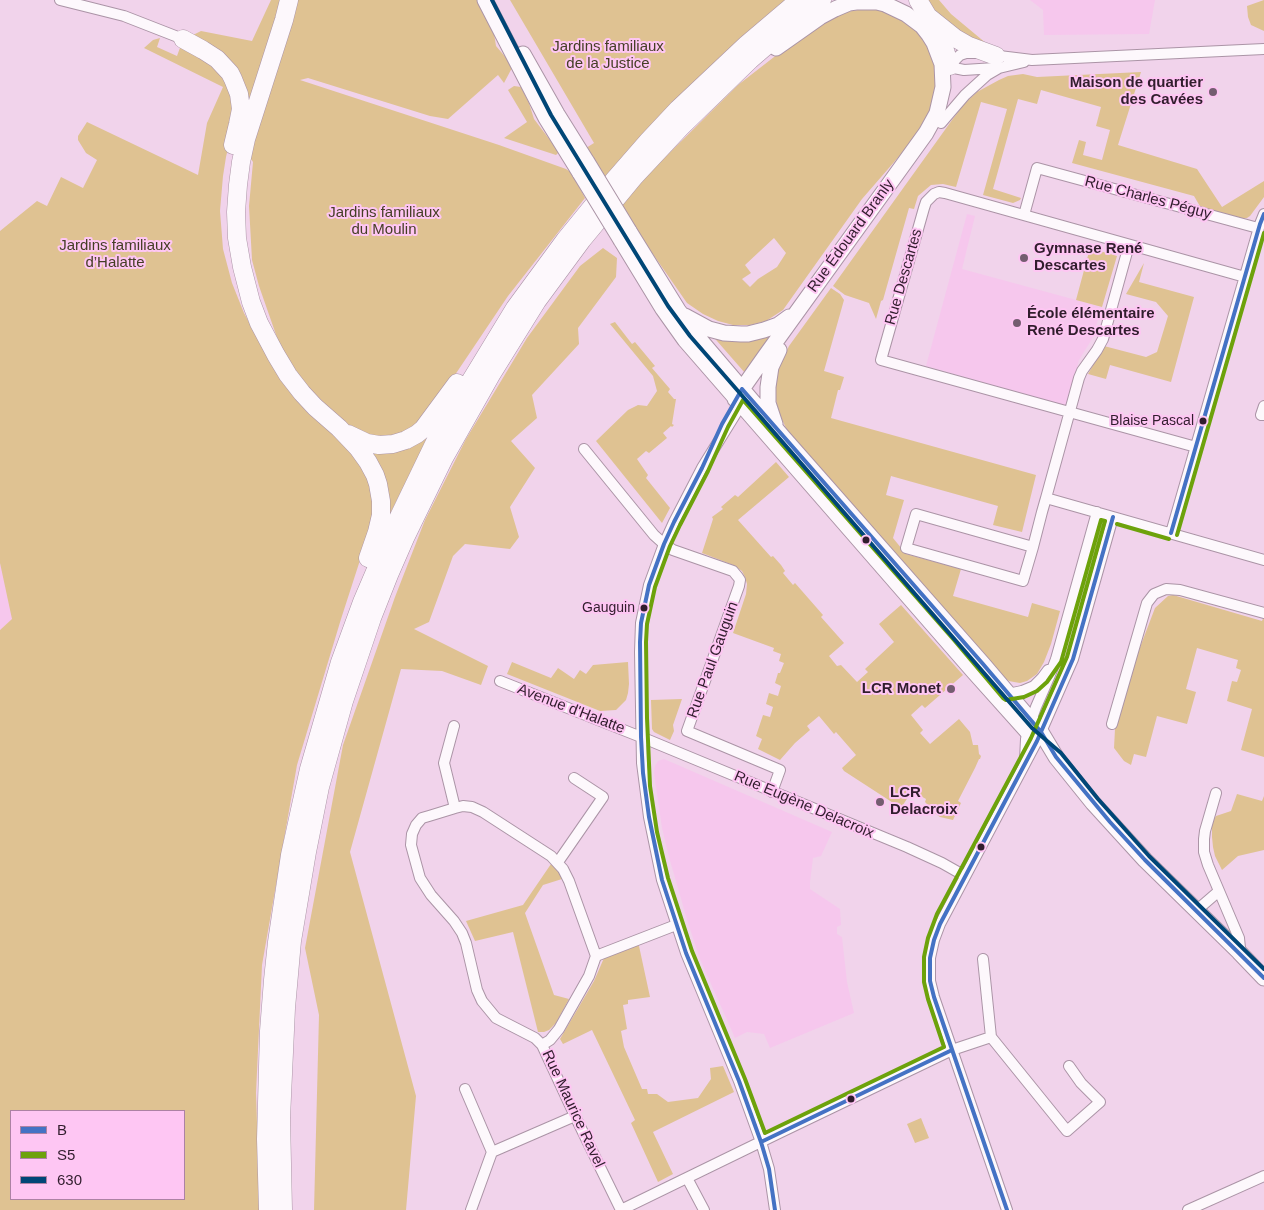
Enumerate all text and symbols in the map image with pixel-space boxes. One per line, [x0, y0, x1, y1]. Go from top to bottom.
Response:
park label: Jardins familiaux de la Justice [552, 38, 664, 73]
place label: Maison de quartier des Cavées [1070, 74, 1203, 109]
marker: Maison de quartier des Cavées [1207, 86, 1219, 98]
street label: Rue Charles Péguy [1083, 172, 1213, 224]
street label: Rue Édouard Branly [804, 176, 898, 296]
park label: Jardins familiaux du Moulin [328, 204, 440, 239]
street label: Rue Descartes [882, 227, 926, 327]
park label: Jardins familiaux d’Halatte [59, 237, 171, 272]
place label: Gymnase René Descartes [1034, 240, 1142, 275]
marker: Gymnase René Descartes [1018, 252, 1030, 264]
place label: École élémentaire René Descartes [1027, 305, 1155, 340]
marker: École élémentaire René Descartes [1011, 317, 1023, 329]
place label: Blaise Pascal [1110, 413, 1194, 429]
marker: Blaise Pascal [1198, 416, 1208, 426]
unlabelled marker [861, 535, 871, 545]
street label: Rue Paul Gauguin [684, 599, 742, 721]
place label: Gauguin [582, 600, 635, 616]
marker: Gauguin [639, 603, 649, 613]
street label: Avenue d'Halatte [515, 680, 627, 738]
place label: LCR Monet [862, 680, 941, 698]
marker: LCR Monet [945, 683, 957, 695]
street label: Rue Eugène Delacroix [731, 767, 877, 843]
place label: LCR Delacroix [890, 784, 958, 819]
marker: LCR Delacroix [874, 796, 886, 808]
unlabelled marker [976, 842, 986, 852]
street label: Rue Maurice Ravel [538, 1047, 608, 1171]
unlabelled marker [846, 1094, 856, 1104]
legend [10, 1110, 185, 1200]
text: B [57, 1121, 67, 1138]
text: S5 [57, 1146, 75, 1163]
text: 630 [57, 1171, 82, 1188]

